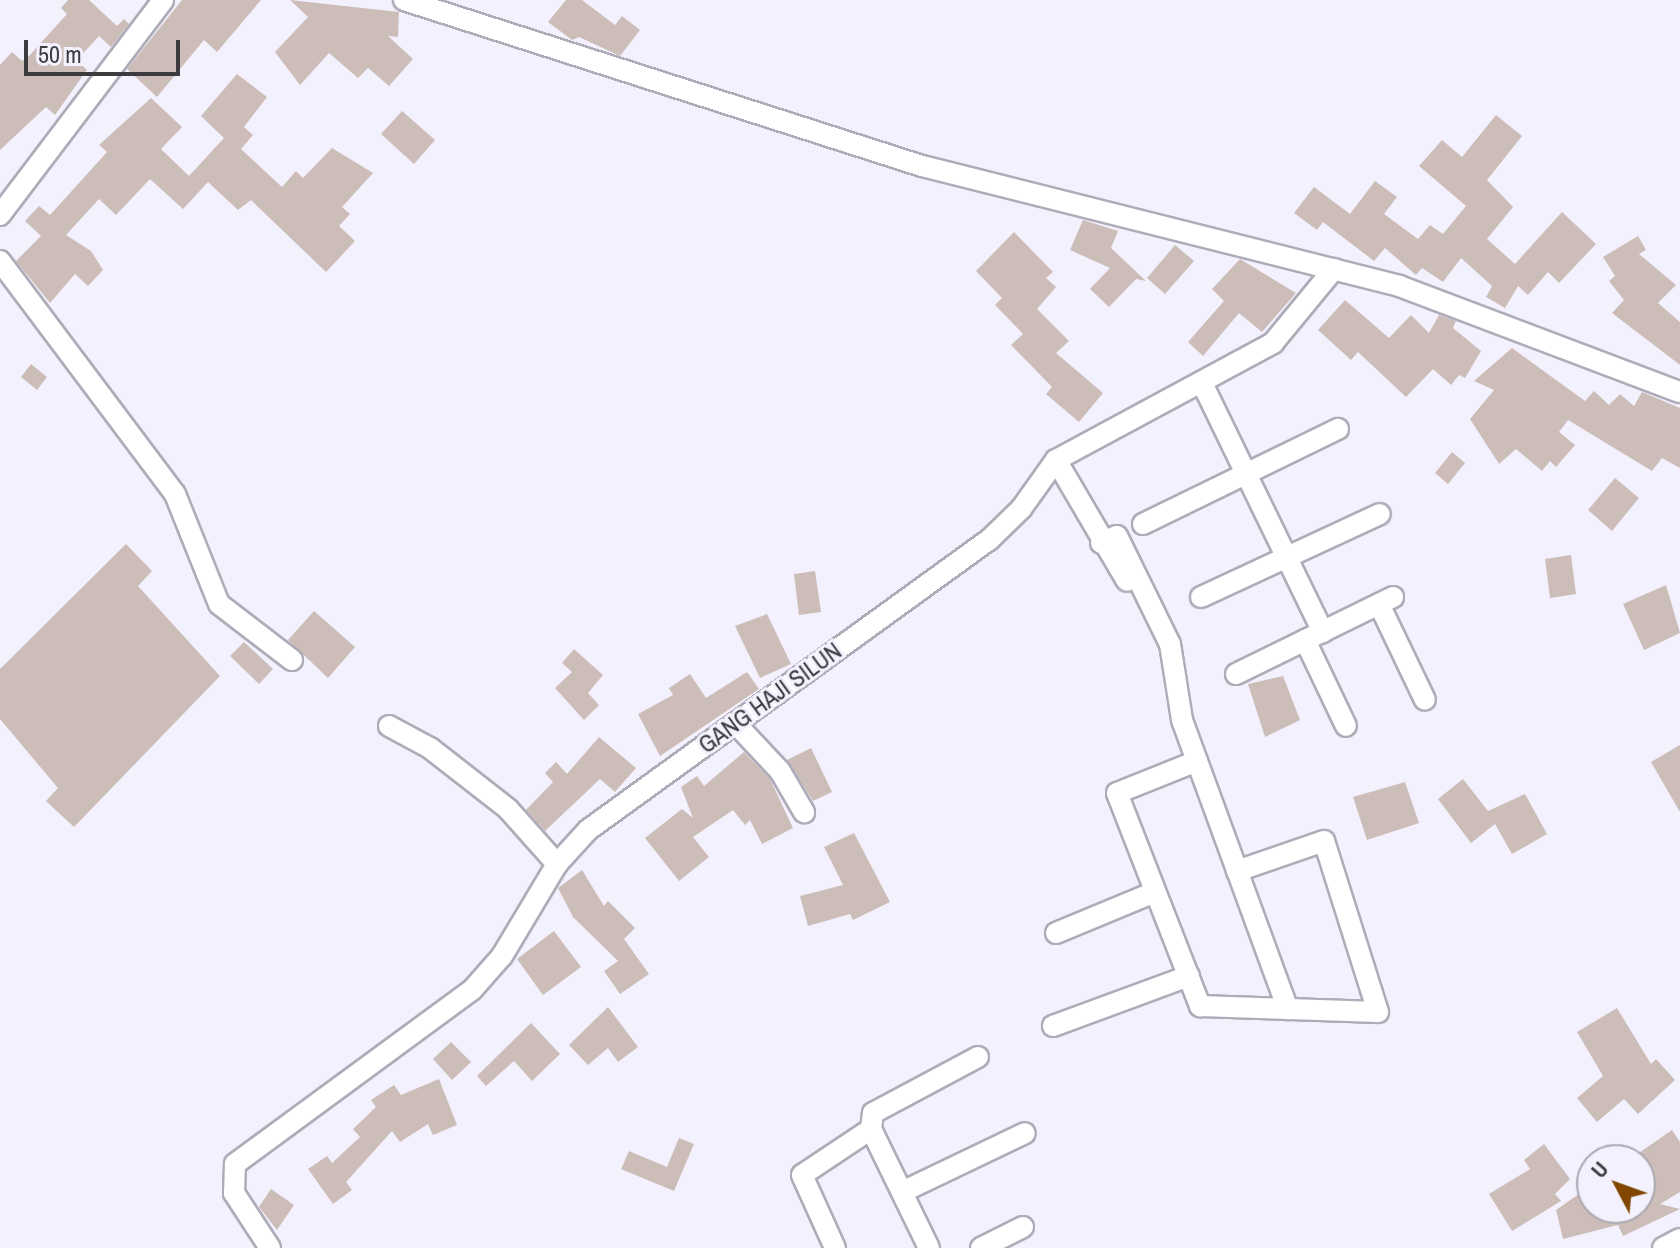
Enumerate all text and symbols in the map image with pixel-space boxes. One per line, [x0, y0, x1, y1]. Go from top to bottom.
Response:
scale bar [28, 24, 184, 74]
text: 50 m [38, 38, 82, 70]
street label: GANG HAJI SILUN [693, 637, 847, 759]
north arrow [1576, 1144, 1656, 1224]
text: U [1584, 1155, 1615, 1184]

